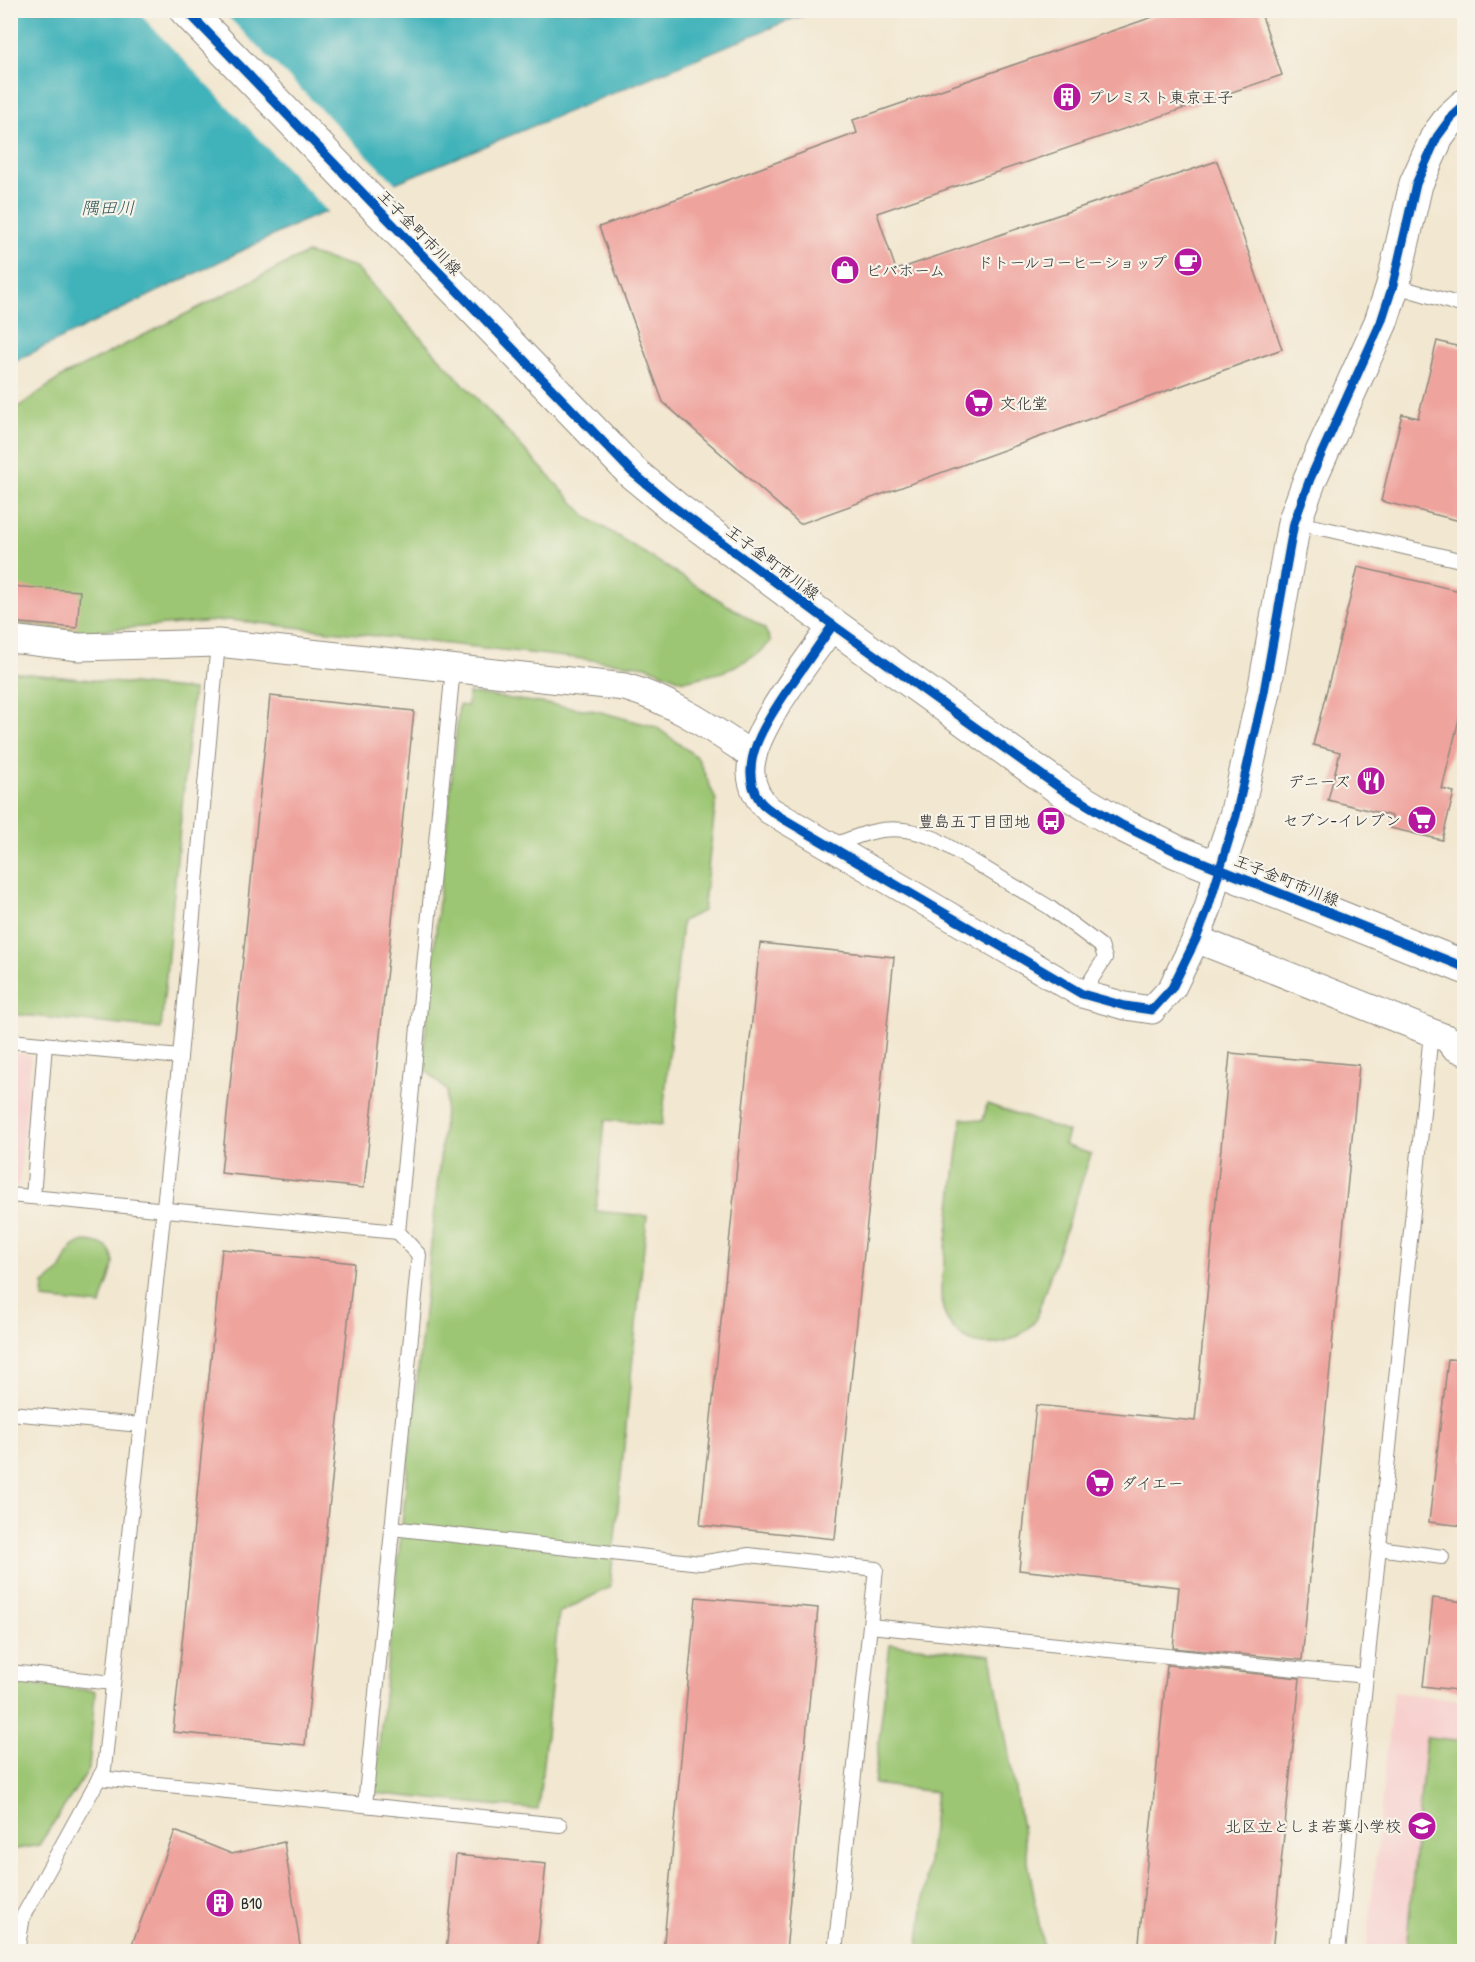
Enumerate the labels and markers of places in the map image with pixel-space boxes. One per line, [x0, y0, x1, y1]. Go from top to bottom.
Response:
building icon: プレミスト東京王子 [1051, 81, 1083, 113]
place label: プレミスト東京王子 [1088, 86, 1233, 108]
cafe icon: ドトールコーヒーショップ [1172, 246, 1204, 278]
place label: ドトールコーヒーショップ [977, 251, 1167, 273]
shop icon: ビバホーム [829, 254, 861, 286]
place label: ビバホーム [866, 259, 945, 281]
supermarket icon: 文化堂 [963, 387, 995, 419]
place label: 文化堂 [1000, 392, 1048, 414]
restaurant icon: デニーズ [1355, 765, 1387, 797]
place label: デニーズ [1288, 770, 1350, 792]
supermarket icon: セブン-イレブン [1406, 804, 1438, 836]
bus stop icon: 豊島五丁目団地 [1035, 805, 1067, 837]
place label: セブン-イレブン [1283, 809, 1401, 831]
place label: 豊島五丁目団地 [918, 810, 1030, 832]
supermarket icon: ダイエー [1084, 1467, 1116, 1499]
place label: ダイエー [1121, 1472, 1183, 1494]
school or university icon: 北区立としま若葉小学校 [1406, 1810, 1438, 1842]
place label: 北区立としま若葉小学校 [1225, 1815, 1401, 1837]
building icon: B10 [204, 1887, 236, 1919]
place label: B10 [241, 1892, 262, 1914]

